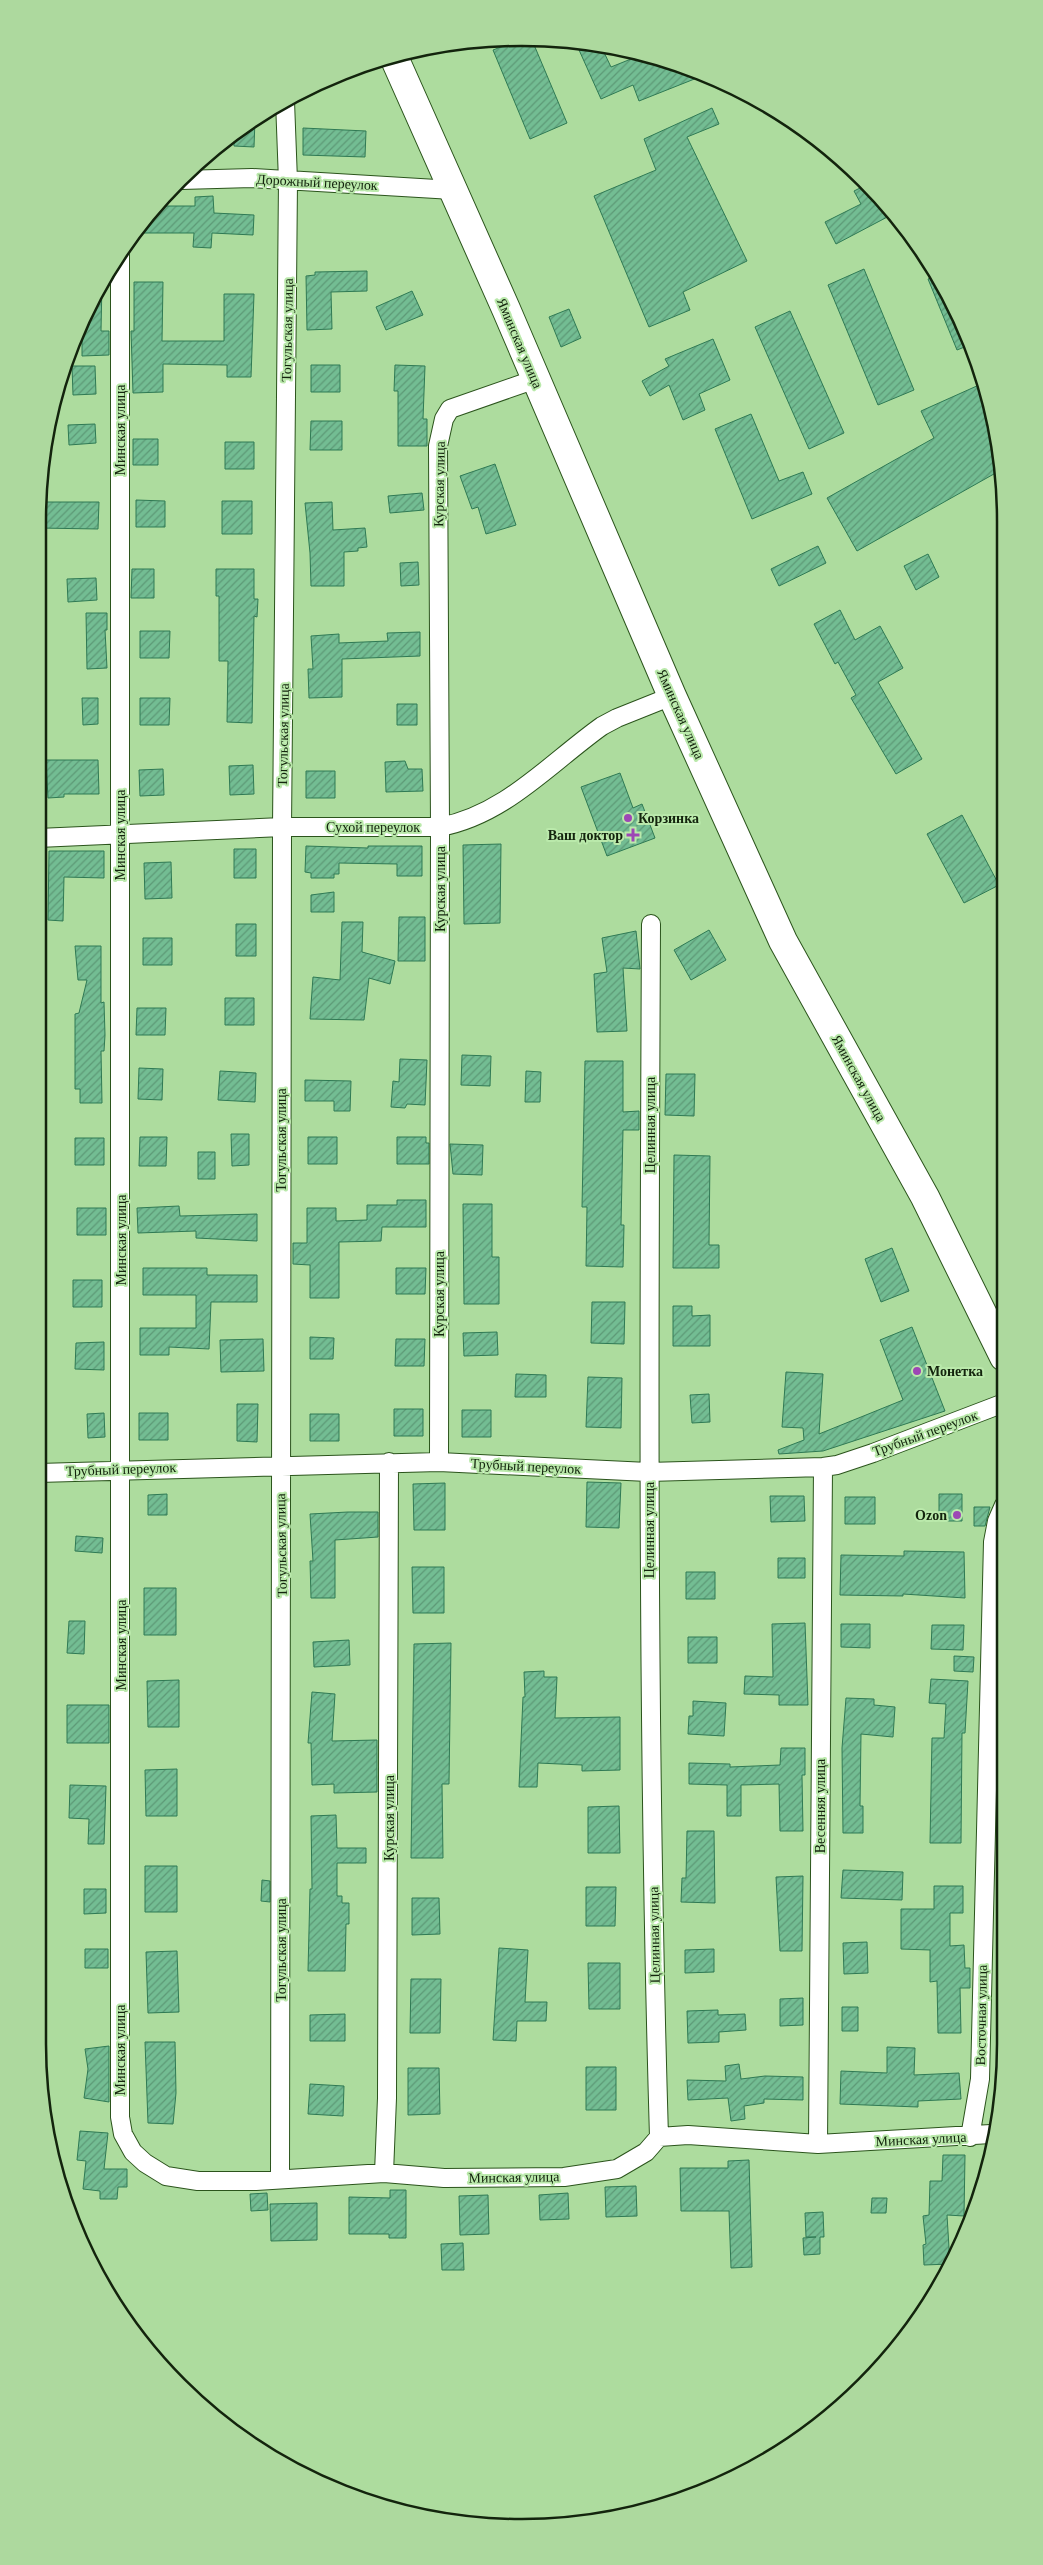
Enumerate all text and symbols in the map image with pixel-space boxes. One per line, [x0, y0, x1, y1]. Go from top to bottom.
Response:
street label: Дорожный переулок [256, 172, 378, 193]
street label: Тогульская улица [279, 277, 296, 382]
street label: Яминская улица [494, 296, 546, 391]
street label: Минская улица [113, 384, 128, 475]
street label: Курская улица [431, 440, 448, 527]
street label: Яминская улица [654, 667, 707, 762]
street label: Тогульская улица [275, 682, 292, 787]
street label: Минская улица [113, 789, 128, 880]
place label: Корзинка [638, 811, 699, 826]
marker: Корзинка [622, 812, 634, 824]
street label: Сухой переулок [326, 820, 420, 835]
place label: Ваш доктор [548, 828, 623, 843]
marker: Ваш доктор [627, 829, 639, 841]
street label: Курская улица [433, 845, 448, 932]
street label: Яминская улица [829, 1032, 889, 1125]
street label: Целинная улица [643, 1076, 658, 1173]
street label: Тогульская улица [274, 1087, 289, 1192]
street label: Минская улица [114, 1194, 129, 1285]
street label: Курская улица [432, 1250, 447, 1337]
place label: Монетка [927, 1364, 983, 1379]
marker: Монетка [911, 1365, 923, 1377]
street label: Трубный переулок [871, 1407, 980, 1459]
street label: Трубный переулок [470, 1456, 582, 1477]
street label: Трубный переулок [66, 1460, 177, 1479]
street label: Целинная улица [642, 1481, 657, 1578]
street label: Тогульская улица [273, 1492, 290, 1597]
place label: Ozon [915, 1508, 947, 1523]
marker: Ozon [951, 1509, 963, 1521]
street label: Минская улица [114, 1599, 129, 1690]
street label: Весенняя улица [813, 1758, 828, 1853]
street label: Курская улица [382, 1774, 397, 1861]
street label: Целинная улица [646, 1886, 663, 1983]
street label: Тогульская улица [274, 1897, 289, 2002]
street label: Восточная улица [973, 1964, 990, 2065]
street label: Минская улица [113, 2004, 128, 2095]
street label: Минская улица [875, 2130, 968, 2149]
street label: Минская улица [468, 2169, 560, 2186]

